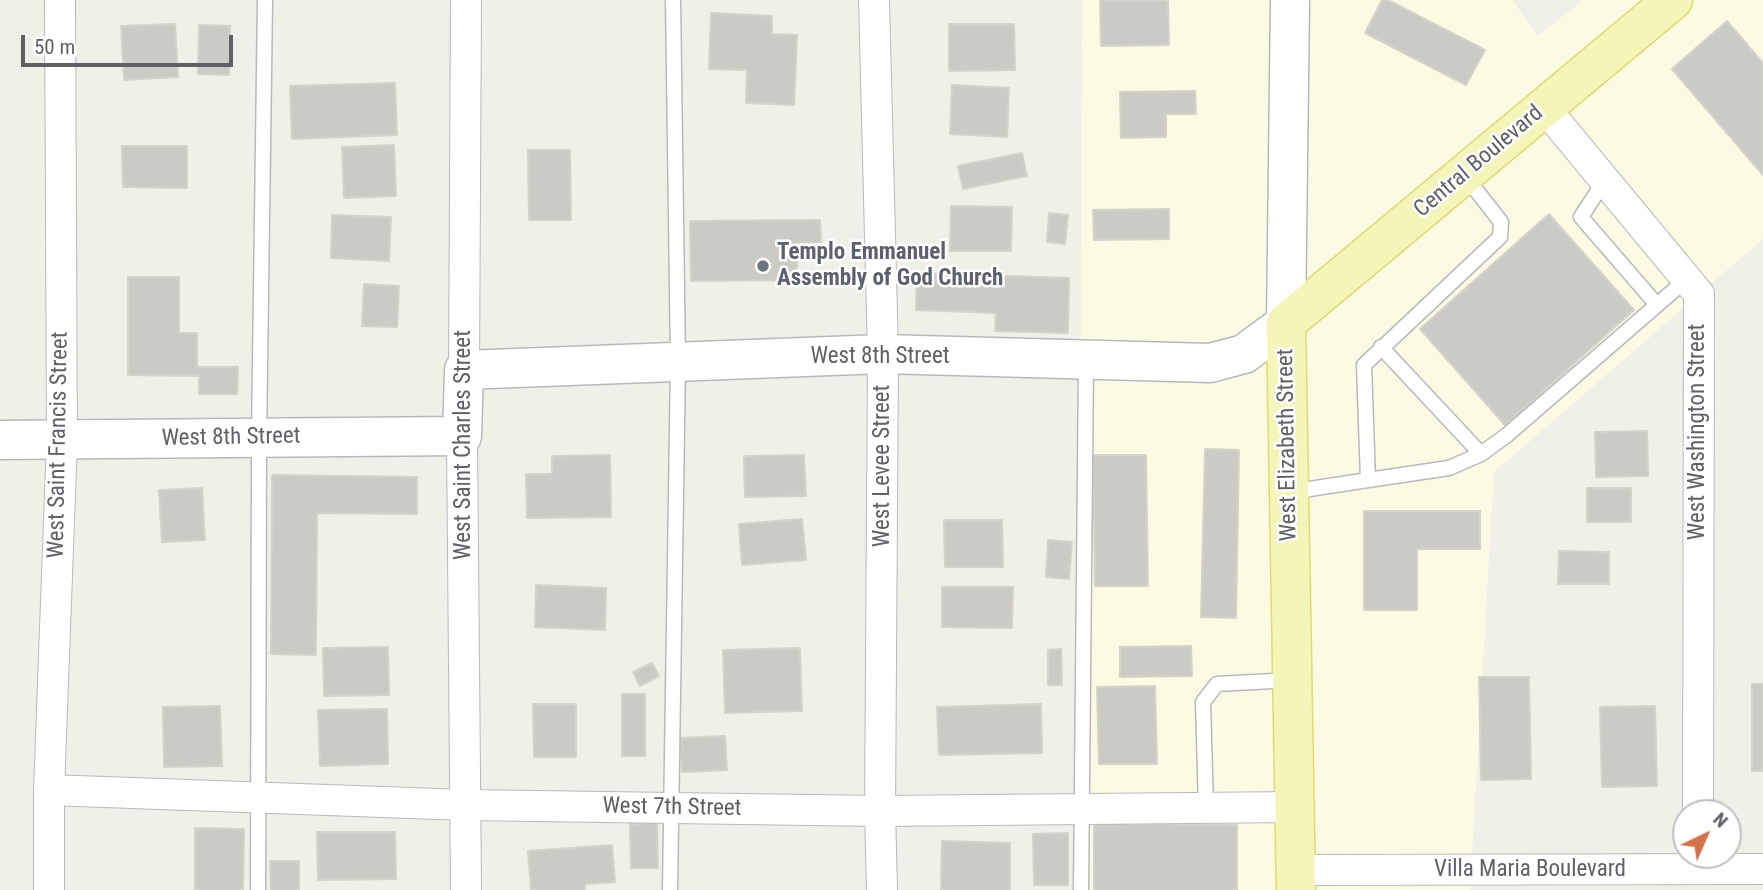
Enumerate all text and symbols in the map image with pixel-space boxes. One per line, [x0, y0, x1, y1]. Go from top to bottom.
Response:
scale bar [24, 21, 236, 65]
text: 50 m [34, 35, 75, 59]
street label: Central Boulevard [1409, 100, 1549, 224]
place label: Templo Emmanuel Assembly of God Church [777, 239, 1003, 293]
marker: Templo Emmanuel Assembly of God Church [755, 258, 771, 274]
street label: West Washington Street [1684, 324, 1712, 540]
street label: West Saint Charles Street [450, 330, 478, 560]
street label: West Saint Francis Street [43, 331, 75, 559]
street label: West 8th Street [811, 343, 949, 371]
street label: West Elizabeth Street [1273, 348, 1303, 542]
street label: West Levee Street [869, 385, 897, 547]
street label: West 8th Street [161, 423, 301, 453]
street label: West 7th Street [602, 793, 742, 823]
north arrow [1672, 799, 1742, 869]
text: N [1708, 808, 1733, 832]
street label: Villa Maria Boulevard [1434, 856, 1626, 884]

